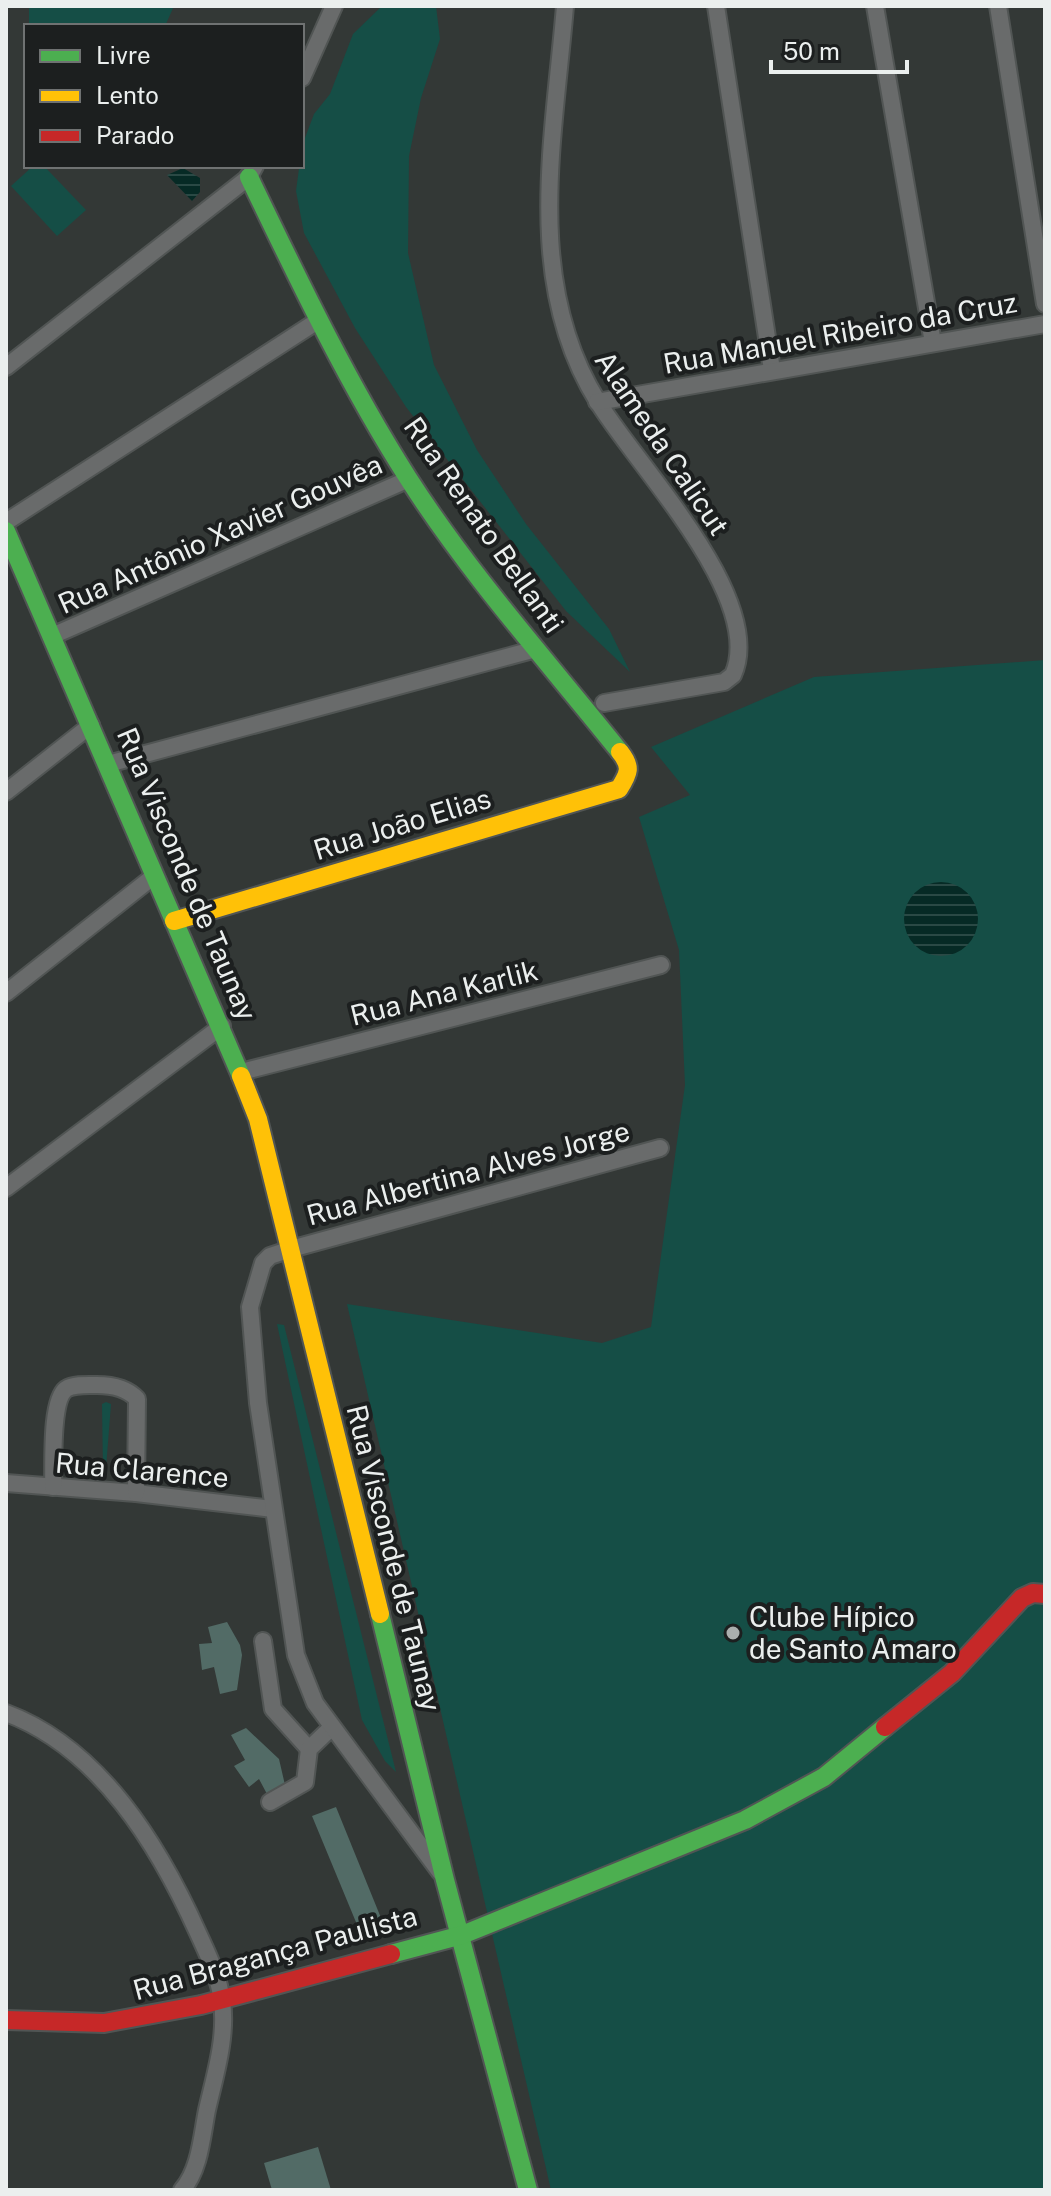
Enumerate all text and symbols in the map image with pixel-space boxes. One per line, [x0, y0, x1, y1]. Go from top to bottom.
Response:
legend [24, 24, 304, 168]
scale bar [771, 24, 907, 74]
text: 50 m [783, 37, 840, 65]
text: Livre [96, 41, 151, 69]
text: Lento [96, 81, 159, 109]
text: Parado [96, 121, 174, 149]
street label: Rua Manuel Ribeiro da Cruz [661, 285, 1019, 380]
street label: Alameda Calicut [589, 344, 736, 541]
street label: Rua Renato Bellanti [398, 411, 571, 639]
street label: Rua Antônio Xavier Gouvêa [53, 447, 387, 620]
street label: Rua Visconde de Taunay [111, 723, 264, 1025]
street label: Rua João Elias [309, 781, 494, 866]
street label: Rua Ana Karlik [347, 953, 541, 1032]
street label: Rua Albertina Alves Jorge [303, 1113, 633, 1232]
street label: Rua Visconde de Taunay [340, 1401, 449, 1715]
street label: Rua Clarence [54, 1445, 230, 1494]
place label: Clube Hípico de Santo Amaro [749, 1600, 957, 1665]
marker: Clube Hípico de Santo Amaro [724, 1624, 742, 1642]
street label: Rua Bragança Paulista [129, 1899, 421, 2006]

